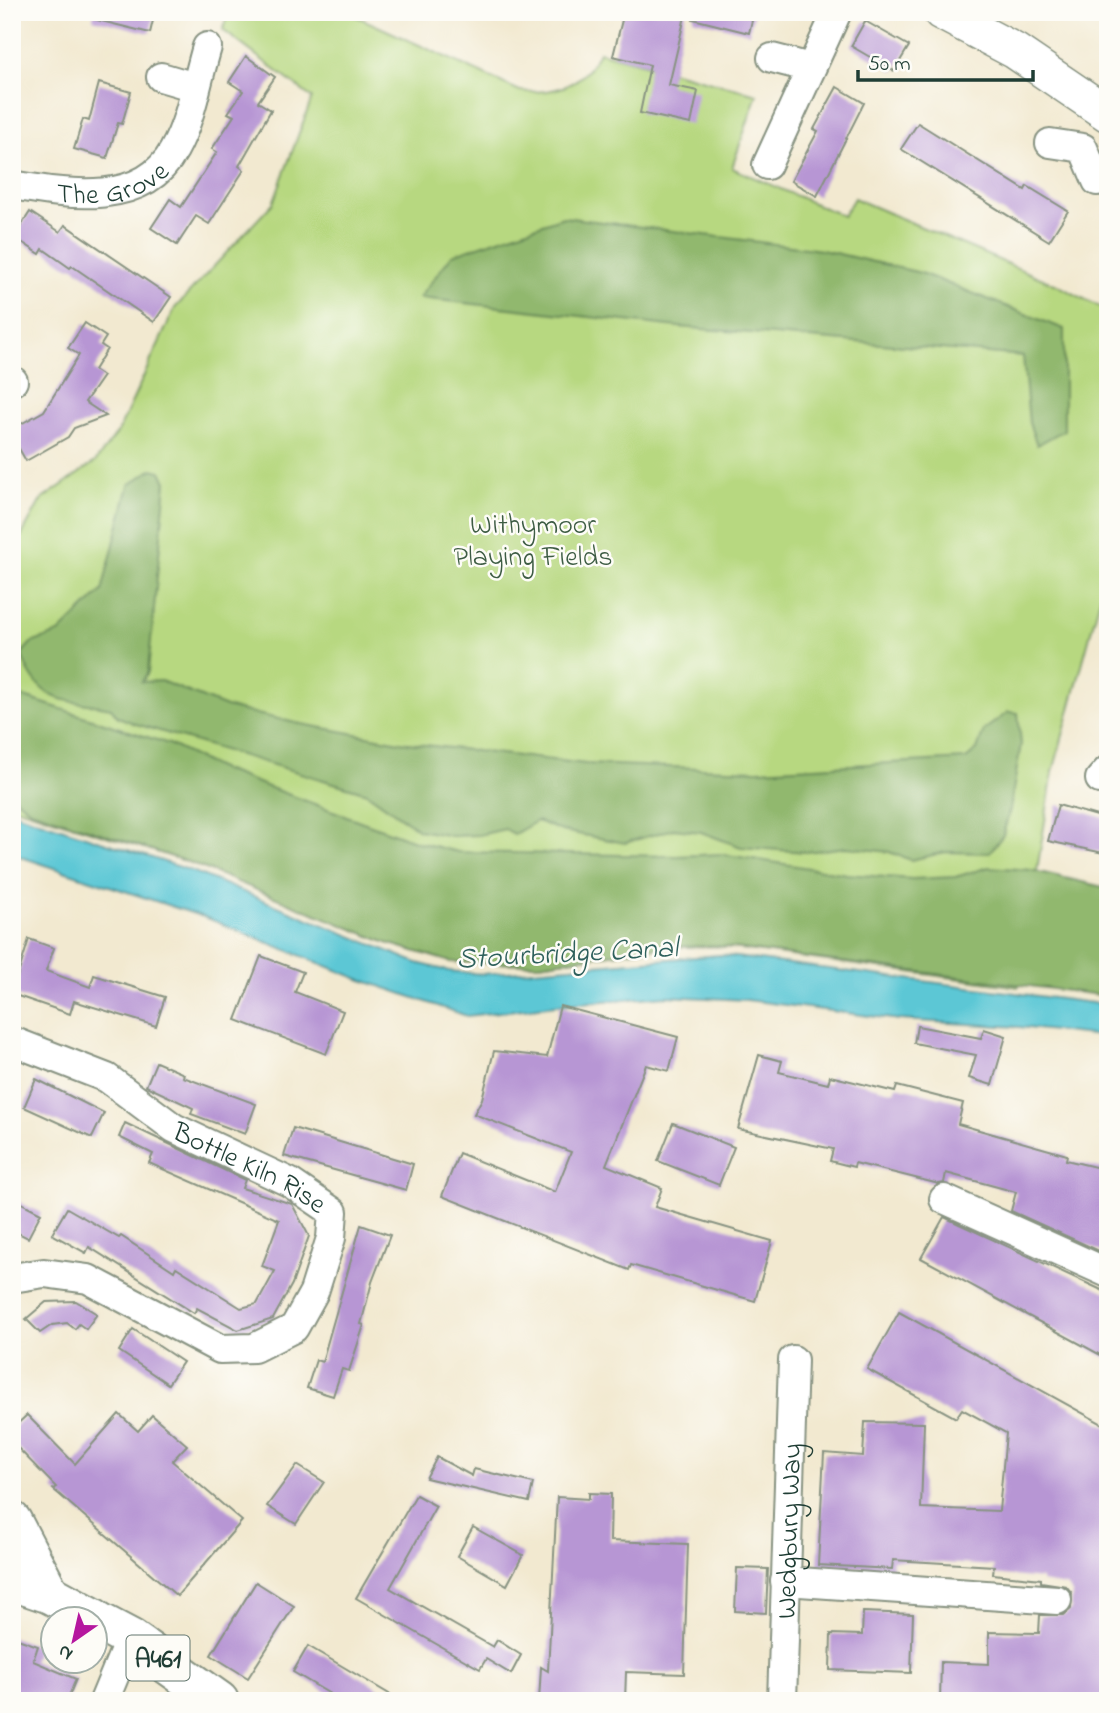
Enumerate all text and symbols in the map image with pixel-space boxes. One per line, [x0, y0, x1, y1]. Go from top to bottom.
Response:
scale bar [858, 38, 1032, 82]
text: 50 m [868, 50, 911, 80]
street label: The Grove [55, 153, 180, 217]
park label: Withymoor Playing Fields [454, 506, 612, 579]
water label: Stourbridge Canal [455, 927, 683, 983]
street label: Bottle Kiln Rise [164, 1113, 334, 1226]
street label: Wedgbury Way [768, 1443, 814, 1620]
north arrow [38, 1604, 108, 1674]
road number: A461 [127, 1636, 190, 1680]
text: N [53, 1637, 79, 1667]

